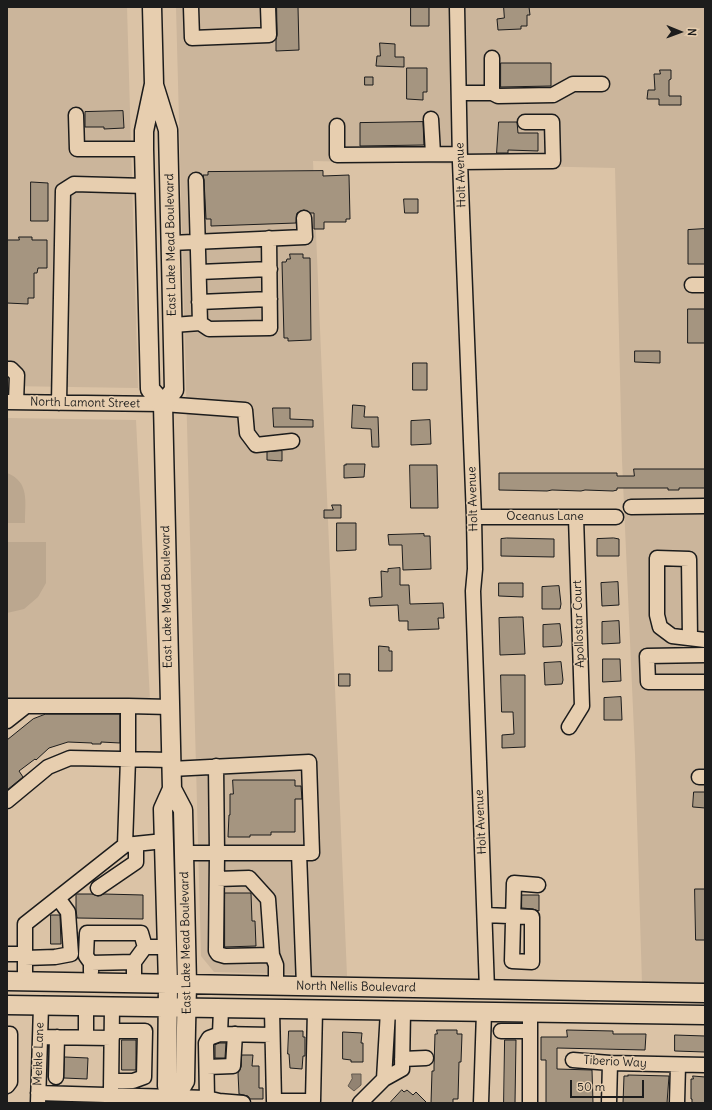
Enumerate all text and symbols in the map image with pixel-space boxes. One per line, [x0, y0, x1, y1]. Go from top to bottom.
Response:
north arrow [660, 12, 700, 52]
text: N [685, 28, 699, 36]
street label: Holt Avenue [453, 142, 469, 208]
street label: East Lake Mead Boulevard [163, 174, 179, 316]
street label: North Lamont Street [30, 395, 140, 411]
street label: Holt Avenue [465, 466, 481, 532]
street label: Oceanus Lane [506, 510, 584, 524]
street label: East Lake Mead Boulevard [159, 526, 175, 668]
street label: Apollostar Court [570, 580, 588, 668]
street label: Holt Avenue [472, 789, 490, 855]
street label: East Lake Mead Boulevard [178, 872, 194, 1014]
street label: North Nellis Boulevard [296, 979, 416, 995]
street label: Meikle Lane [31, 1022, 47, 1086]
street label: Tiberio Way [583, 1053, 647, 1071]
scale bar [572, 1072, 646, 1098]
text: 50 m [577, 1079, 605, 1094]

